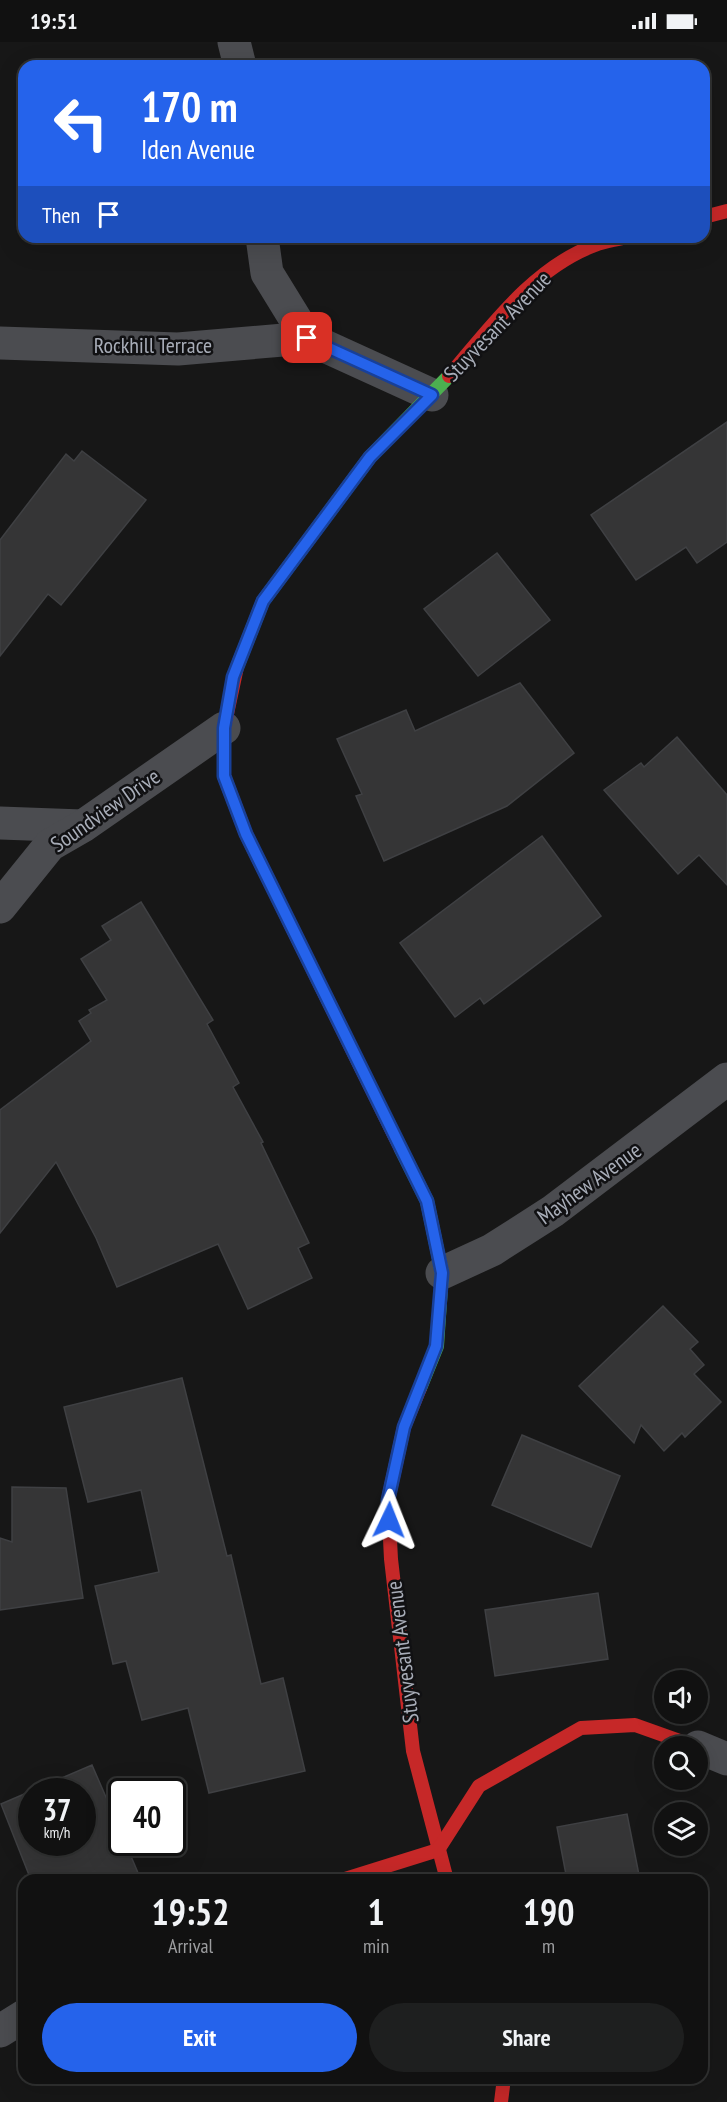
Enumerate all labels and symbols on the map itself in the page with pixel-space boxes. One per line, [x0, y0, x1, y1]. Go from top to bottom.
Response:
street label: Stuyvesant Avenue [437, 265, 557, 387]
pin [281, 312, 332, 363]
street label: Rockhill Terrace [94, 331, 212, 359]
street label: Soundview Drive [45, 762, 165, 858]
street label: Mayhew Avenue [531, 1136, 647, 1230]
position arrow [357, 1488, 421, 1552]
street label: Stuyvesant Avenue [379, 1579, 425, 1725]
speed limit sign: 40 [108, 1778, 186, 1856]

